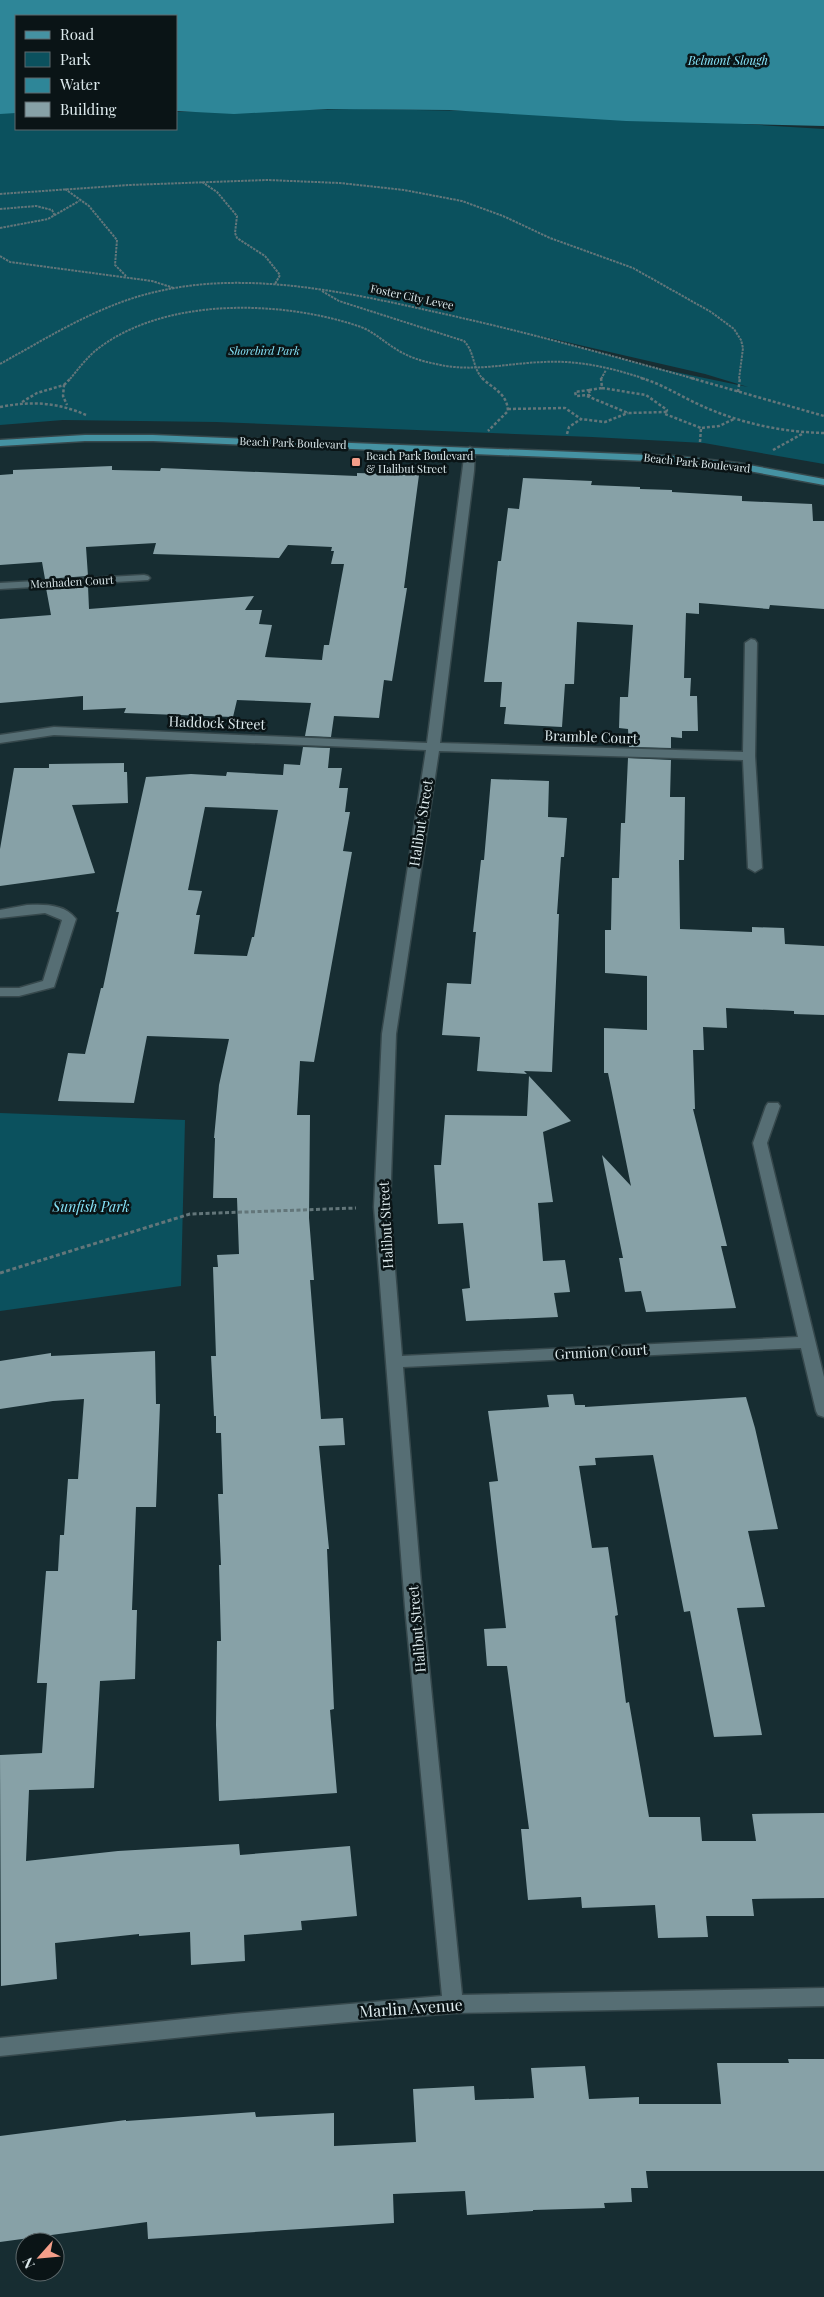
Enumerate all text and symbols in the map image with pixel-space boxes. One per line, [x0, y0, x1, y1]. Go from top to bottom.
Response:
legend [15, 15, 178, 130]
text: Road [60, 24, 94, 44]
text: Park [60, 49, 92, 69]
water label: Belmont Slough [687, 52, 768, 68]
text: Water [59, 74, 100, 94]
text: Building [60, 99, 117, 119]
street label: Foster City Levee [369, 280, 456, 313]
park label: Shorebird Park [227, 343, 300, 358]
street label: Beach Park Boulevard [239, 433, 348, 452]
place label: Beach Park Boulevard & Halibut Street [366, 448, 474, 476]
street label: Beach Park Boulevard [643, 449, 752, 476]
marker: Beach Park Boulevard & Halibut Street [350, 456, 362, 468]
street label: Menhaden Court [30, 572, 114, 591]
street label: Haddock Street [168, 711, 267, 734]
street label: Bramble Court [544, 725, 639, 748]
street label: Halibut Street [404, 777, 437, 868]
street label: Halibut Street [374, 1180, 397, 1269]
park label: Sunfish Park [52, 1197, 129, 1216]
street label: Grunion Court [554, 1340, 649, 1363]
street label: Halibut Street [403, 1584, 430, 1673]
street label: Marlin Avenue [359, 1993, 463, 2022]
north arrow [15, 2232, 65, 2282]
text: N [17, 2254, 39, 2272]

